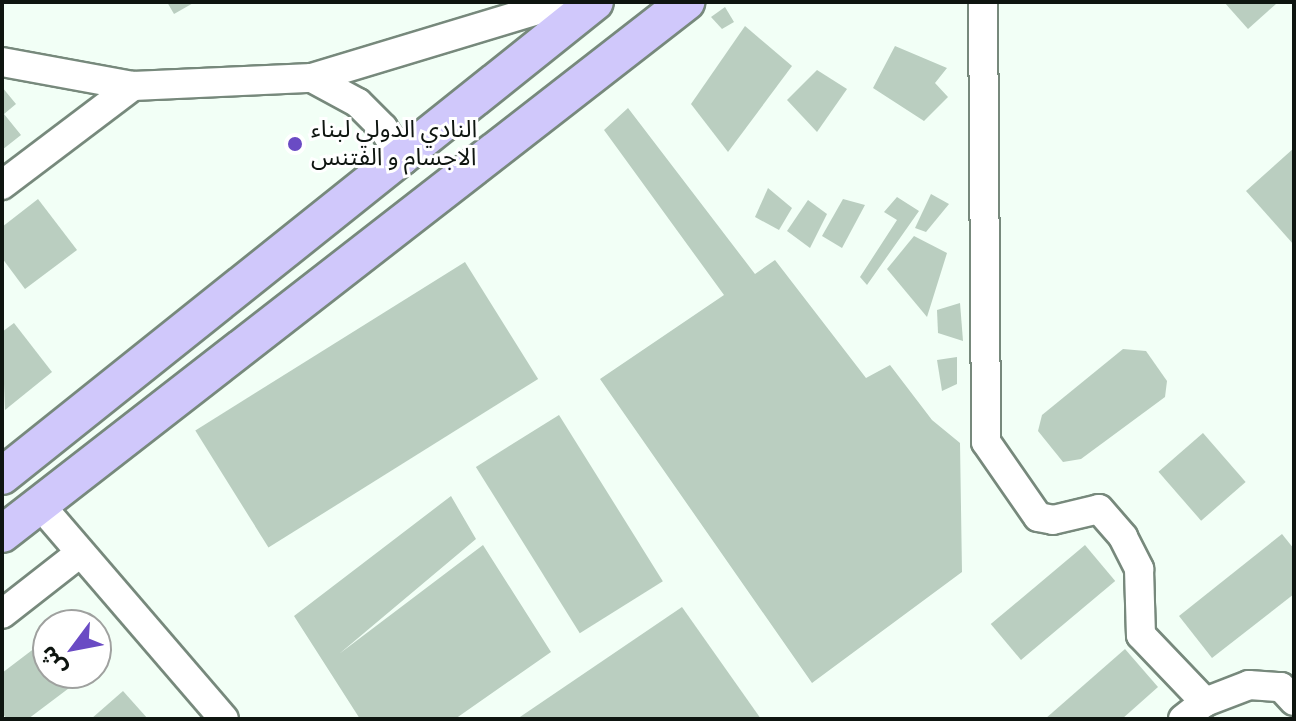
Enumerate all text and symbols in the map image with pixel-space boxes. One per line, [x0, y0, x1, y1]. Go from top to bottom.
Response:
place label: النادي الدولي لبناء الاجسام و الفتنس [311, 116, 477, 172]
marker: النادي الدولي لبناء الاجسام و الفتنس [286, 135, 304, 153]
north arrow [32, 609, 112, 689]
text: ش [33, 641, 72, 681]

